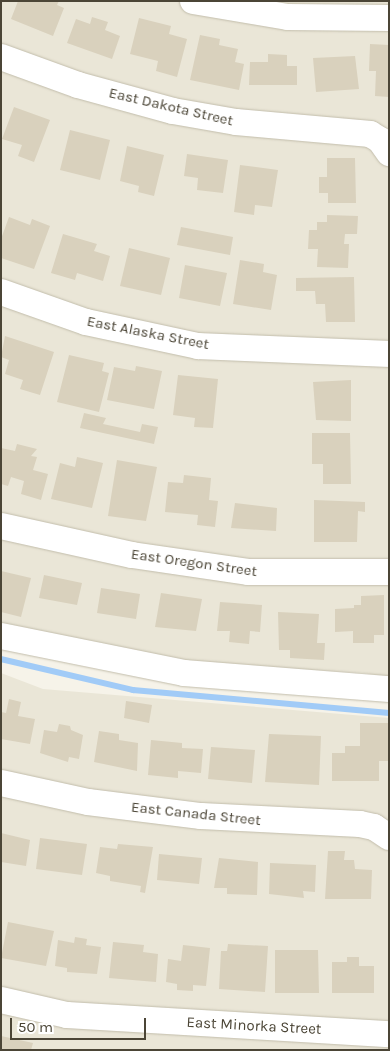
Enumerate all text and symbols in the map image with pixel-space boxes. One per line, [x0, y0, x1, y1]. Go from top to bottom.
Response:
street label: East Dakota Street [107, 84, 235, 130]
street label: East Alaska Street [85, 312, 211, 354]
street label: East Oregon Street [130, 545, 258, 581]
street label: East Canada Street [130, 798, 262, 830]
scale bar [12, 1008, 149, 1040]
street label: East Minorka Street [186, 1013, 322, 1039]
text: 50 m [18, 1018, 53, 1036]

